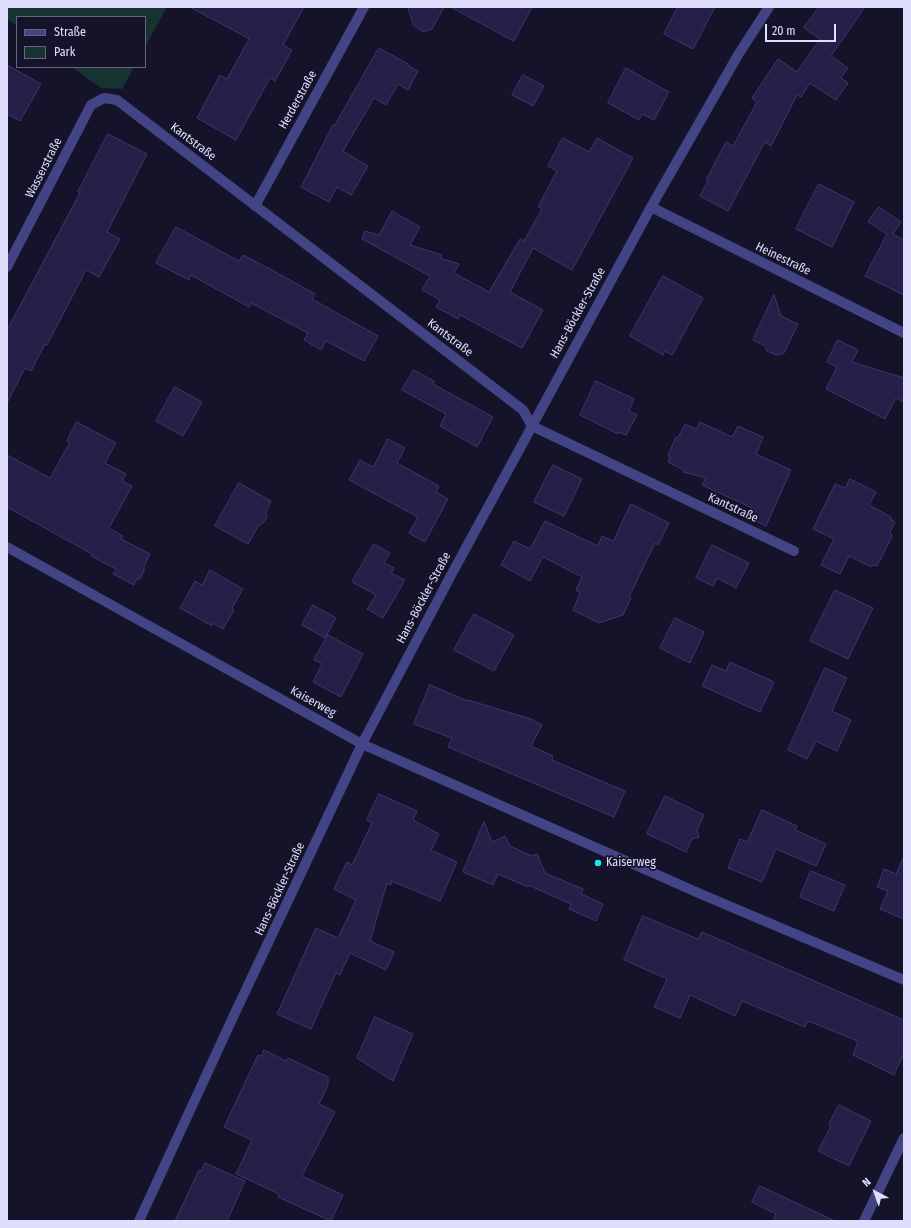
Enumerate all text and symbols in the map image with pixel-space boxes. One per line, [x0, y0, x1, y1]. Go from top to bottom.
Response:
legend [16, 16, 146, 68]
scale bar [767, 16, 838, 42]
text: 20 m [772, 24, 796, 38]
text: Straße [54, 25, 86, 39]
text: Park [54, 45, 75, 59]
street label: Herderstraße [276, 68, 320, 132]
street label: Kantstraße [167, 120, 219, 164]
street label: Wasserstraße [23, 136, 65, 200]
street label: Heinestraße [753, 239, 813, 279]
street label: Hans-Böckler-Straße [547, 265, 609, 361]
street label: Kantstraße [424, 316, 476, 360]
street label: Kantstraße [706, 490, 760, 526]
street label: Hans-Böckler-Straße [394, 550, 454, 646]
street label: Kaiserweg [288, 684, 338, 720]
street label: Hans-Böckler-Straße [252, 840, 308, 938]
place label: Kaiserweg [606, 856, 656, 870]
marker: Kaiserweg [593, 858, 603, 868]
north arrow [855, 1172, 895, 1212]
text: N [860, 1175, 874, 1190]

